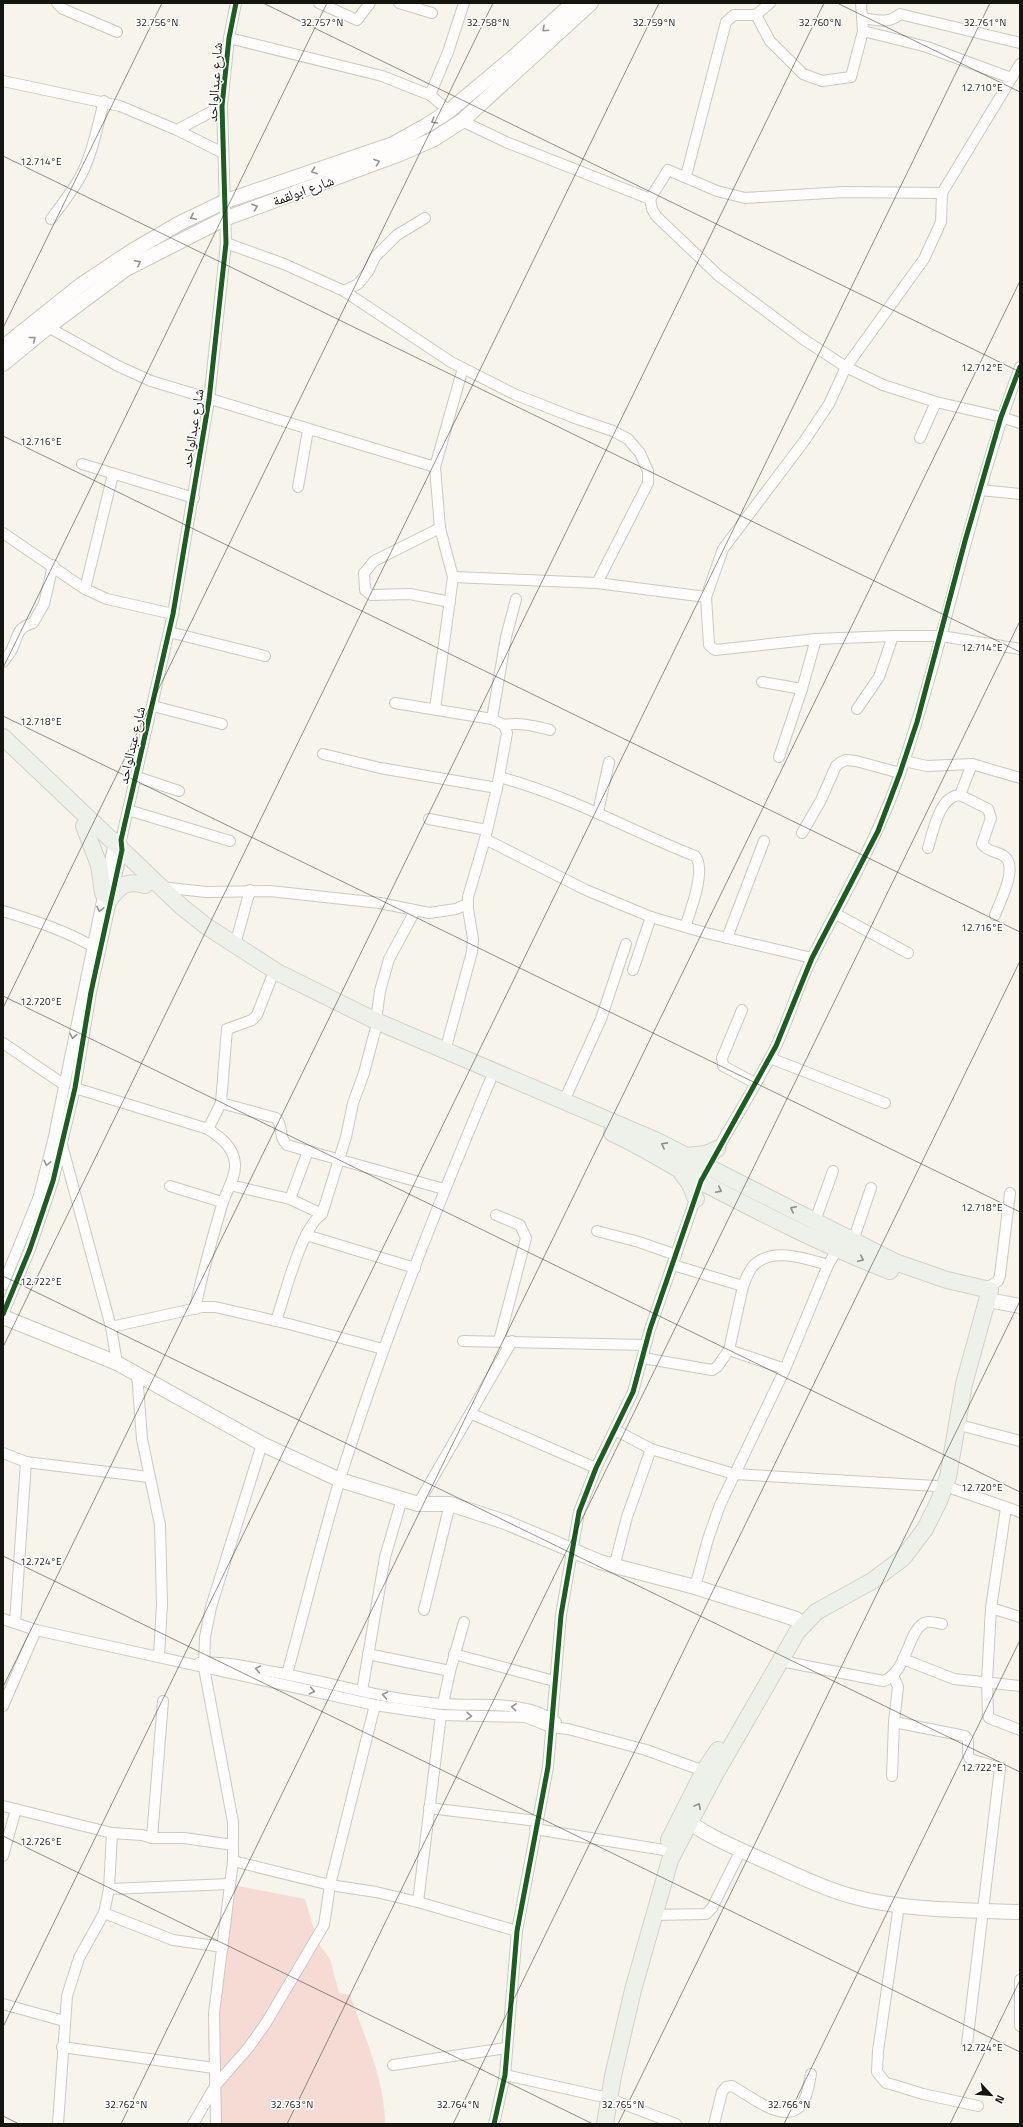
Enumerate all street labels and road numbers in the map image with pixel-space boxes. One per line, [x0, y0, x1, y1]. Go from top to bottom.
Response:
street label: شارع عبدالواحد [201, 42, 227, 122]
street label: شارع ابولقمة [269, 169, 337, 211]
street label: شارع عبدالواحد [175, 387, 209, 469]
street label: شارع عبدالواحد [112, 704, 150, 786]

